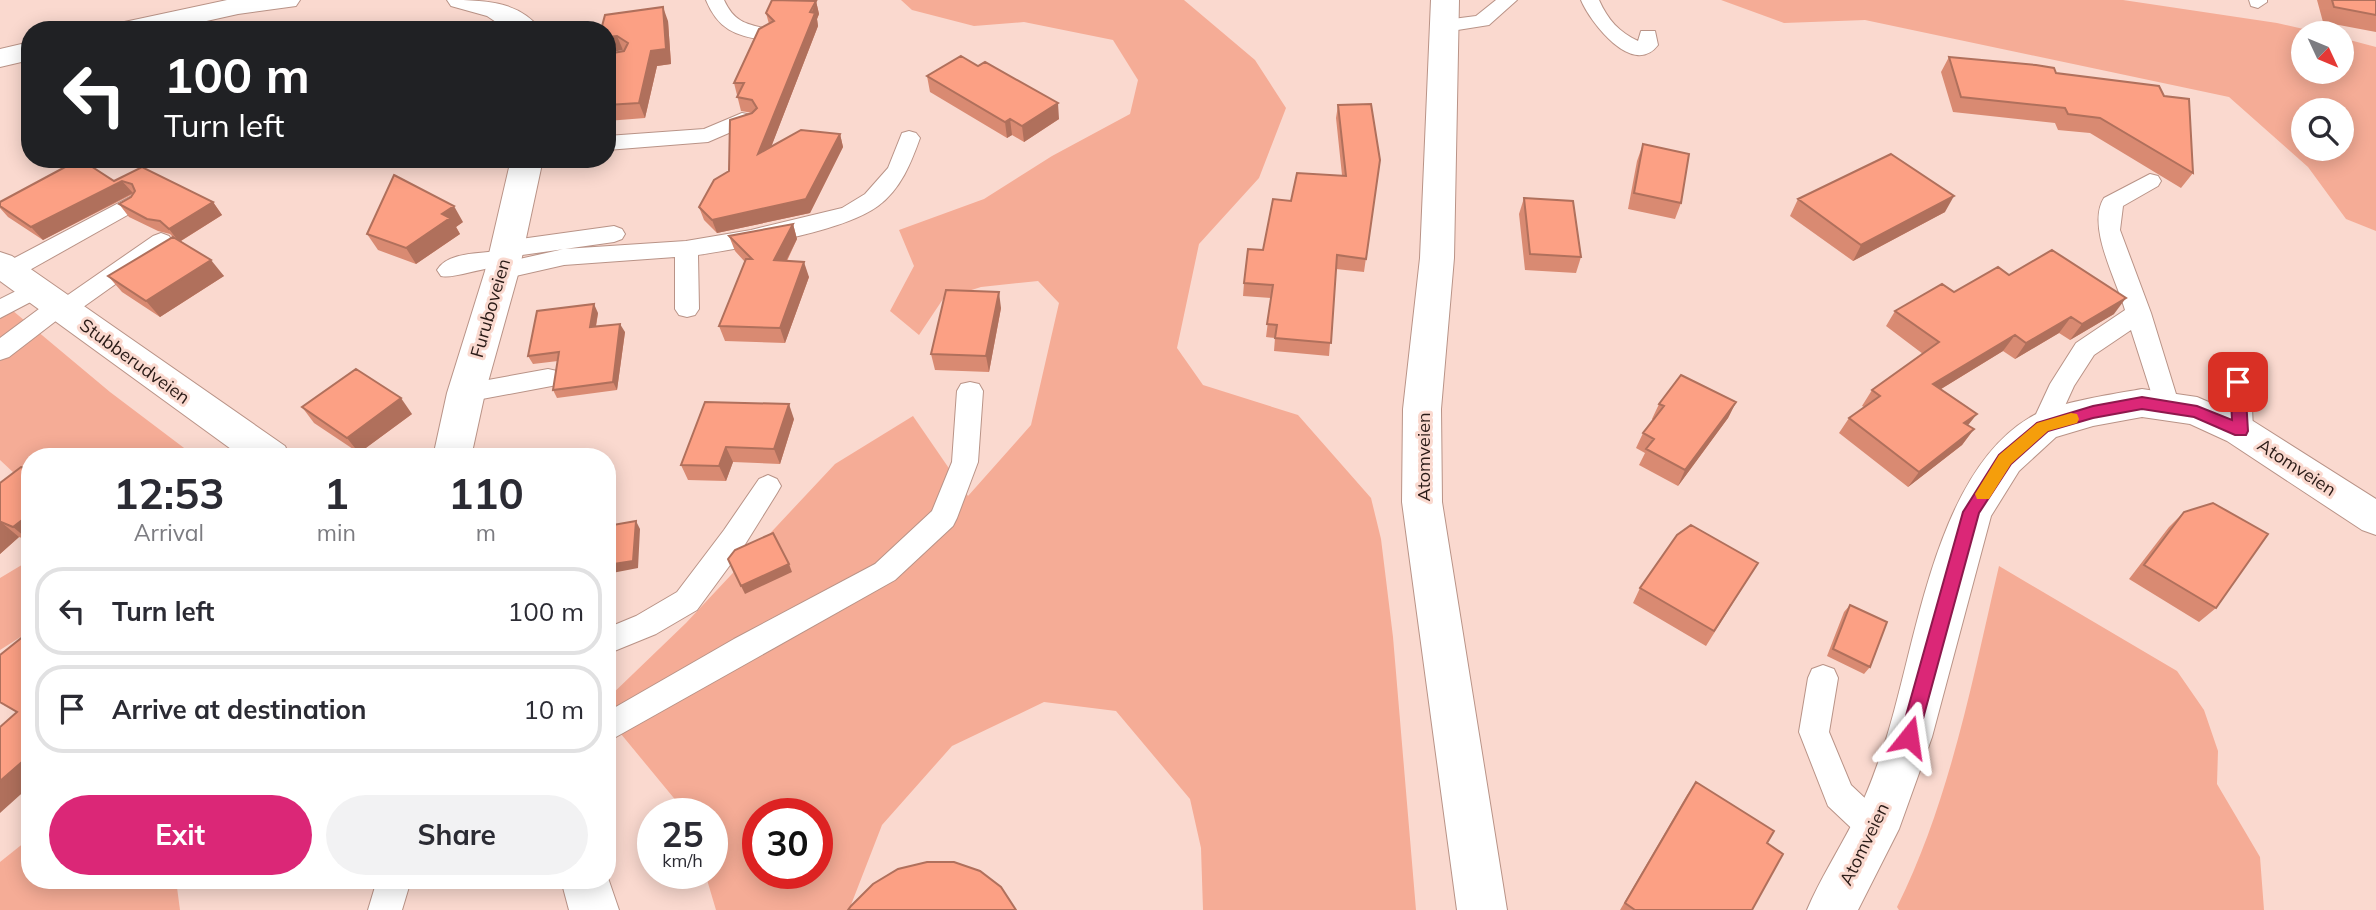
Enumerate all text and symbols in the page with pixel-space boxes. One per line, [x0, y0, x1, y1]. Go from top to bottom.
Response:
north arrow [2291, 21, 2354, 84]
map controls [2291, 21, 2354, 161]
text: 100 m [164, 44, 310, 105]
icon: left [49, 49, 140, 140]
button: search [2291, 98, 2354, 161]
text: Turn left [164, 105, 284, 145]
street label: Furuboveien [465, 256, 515, 360]
street label: Stubberudveien [75, 313, 195, 409]
pin [2208, 352, 2268, 412]
icon: arrive [2219, 363, 2257, 401]
street label: Atomveien [1412, 412, 1435, 502]
street label: Atomveien [2253, 433, 2341, 501]
text: 12:53 [113, 467, 224, 520]
text: 1 [324, 467, 349, 520]
text: 110 [448, 467, 524, 520]
text: Arrival [134, 518, 204, 547]
text: min [317, 518, 356, 547]
text: m [476, 518, 496, 547]
icon: left [53, 592, 91, 630]
text: Turn left [112, 595, 214, 628]
text: 100 m [508, 595, 584, 628]
icon: arrive [53, 690, 91, 728]
text: Arrive at destination [112, 693, 367, 726]
text: 10 m [523, 693, 584, 726]
position arrow [1872, 700, 1946, 774]
button: Exit [49, 795, 312, 875]
button: Share [326, 795, 588, 875]
speed limit sign: 30 [742, 798, 833, 889]
street label: Atomveien [1834, 799, 1894, 889]
text: 25 [661, 812, 704, 856]
text: km/h [662, 849, 703, 872]

